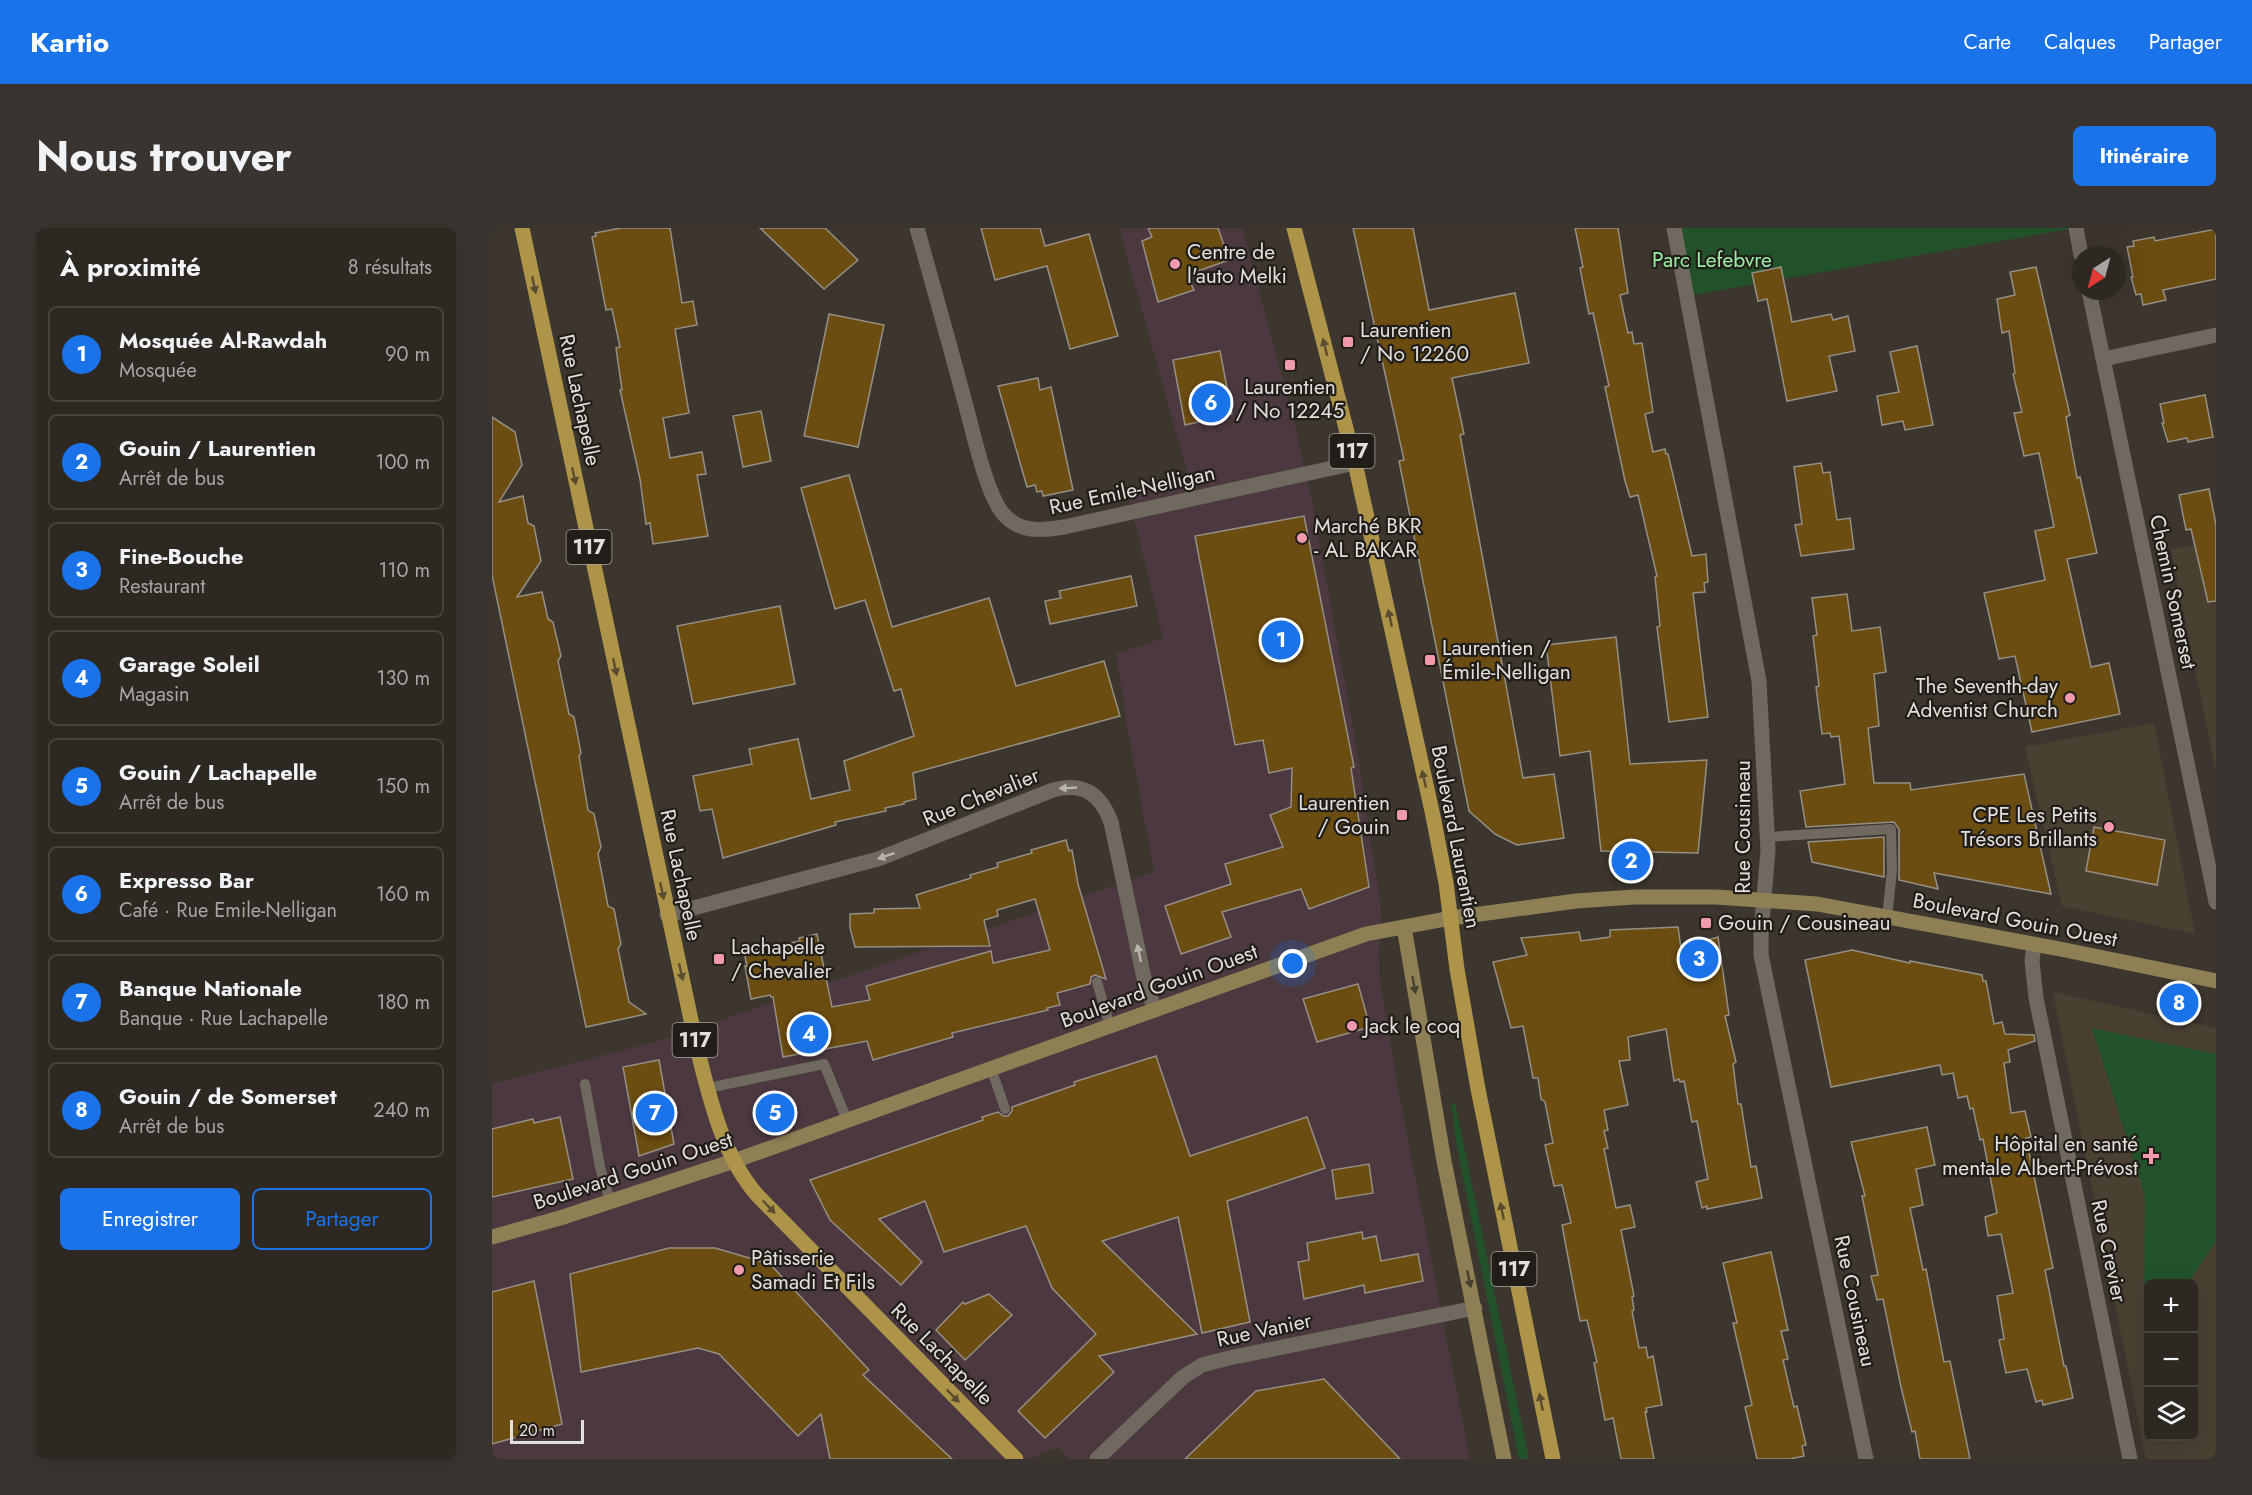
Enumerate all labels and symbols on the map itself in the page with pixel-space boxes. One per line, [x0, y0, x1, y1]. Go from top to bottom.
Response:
place label: Centre de l'auto Melki [1187, 237, 1287, 291]
park label: Parc Lefebvre [1652, 245, 1772, 275]
north arrow [2072, 246, 2126, 300]
marker: Centre de l'auto Melki [1168, 257, 1182, 271]
one-way arrow [530, 276, 539, 295]
place label: Laurentien / No 12260 [1360, 315, 1469, 369]
street label: Rue Lachapelle [551, 331, 609, 469]
marker: Laurentien / No 12260 [1341, 335, 1355, 349]
one-way arrow [1320, 337, 1330, 356]
marker: Laurentien / No 12245 [1283, 358, 1297, 372]
place label: Laurentien / No 12245 [1236, 372, 1344, 426]
pin: 6 [1192, 380, 1230, 426]
road number: 117 [1330, 434, 1374, 468]
street label: Rue Emile-Nelligan [1046, 458, 1218, 522]
one-way arrow [570, 467, 580, 485]
place label: Marché BKR - AL BAKAR [1314, 511, 1422, 565]
street label: Chemin Somerset [2142, 512, 2204, 672]
road number: 117 [566, 530, 612, 564]
marker: Marché BKR - AL BAKAR [1295, 531, 1309, 545]
one-way arrow [1384, 609, 1394, 627]
pin: 1 [1262, 618, 1300, 662]
place label: Laurentien / Émile-Nelligan [1442, 633, 1571, 687]
marker: Laurentien / Émile-Nelligan [1423, 653, 1437, 667]
one-way arrow [610, 658, 620, 676]
place label: The Seventh-day Adventist Church [1907, 671, 2059, 725]
marker: The Seventh-day Adventist Church [2063, 691, 2077, 705]
street label: Boulevard Laurentien [1424, 743, 1488, 931]
street label: Rue Chevalier [918, 760, 1045, 834]
street label: Rue Cousineau [1728, 760, 1758, 894]
one-way arrow [1419, 769, 1429, 788]
one-way arrow [1058, 784, 1077, 793]
place label: Laurentien / Gouin [1298, 788, 1390, 842]
place label: CPE Les Petits Trésors Brillants [1961, 800, 2097, 854]
street label: Rue Lachapelle [652, 806, 710, 944]
marker: Laurentien / Gouin [1395, 808, 1409, 822]
marker: CPE Les Petits Trésors Brillants [2102, 820, 2116, 834]
pin: 2 [1612, 838, 1650, 884]
one-way arrow [877, 852, 895, 862]
one-way arrow [658, 882, 667, 901]
street label: Boulevard Gouin Ouest [1910, 885, 2120, 955]
place label: Gouin / Cousineau [1718, 908, 1890, 938]
marker: Gouin / Cousineau [1699, 916, 1713, 930]
place label: Lachapelle / Chevalier [731, 932, 832, 986]
street label: Boulevard Gouin Ouest [1056, 936, 1262, 1036]
pin: 3 [1680, 936, 1718, 982]
one-way arrow [1134, 944, 1143, 963]
your location [1278, 949, 1307, 978]
marker: Lachapelle / Chevalier [712, 952, 726, 966]
one-way arrow [676, 963, 686, 982]
one-way arrow [1410, 975, 1419, 994]
pin: 8 [2160, 980, 2198, 1026]
place label: Jack le coq [1361, 1011, 1460, 1041]
pin: 4 [790, 1012, 828, 1056]
marker: Jack le coq [1345, 1019, 1359, 1033]
road number: 117 [672, 1023, 718, 1057]
pin: 7 [636, 1090, 674, 1136]
pin: 5 [756, 1090, 794, 1136]
street label: Boulevard Gouin Ouest [530, 1125, 736, 1217]
place label: Hôpital en santé mentale Albert-Prévost [1942, 1129, 2138, 1183]
marker: Hôpital en santé mentale Albert-Prévost [2142, 1147, 2160, 1165]
street label: Rue Crevier [2083, 1197, 2135, 1306]
one-way arrow [762, 1200, 776, 1215]
one-way arrow [1497, 1201, 1506, 1220]
street label: Rue Cousineau [1826, 1233, 1884, 1369]
place label: Pâtisserie Samadi Et Fils [751, 1243, 875, 1297]
road number: 117 [1492, 1252, 1536, 1286]
marker: Pâtisserie Samadi Et Fils [732, 1263, 746, 1277]
one-way arrow [1464, 1270, 1474, 1289]
street label: Rue Lachapelle [884, 1296, 1000, 1412]
street label: Rue Vanier [1214, 1305, 1315, 1355]
one-way arrow [946, 1389, 961, 1403]
one-way arrow [1536, 1392, 1545, 1411]
scale bar [510, 1417, 584, 1444]

